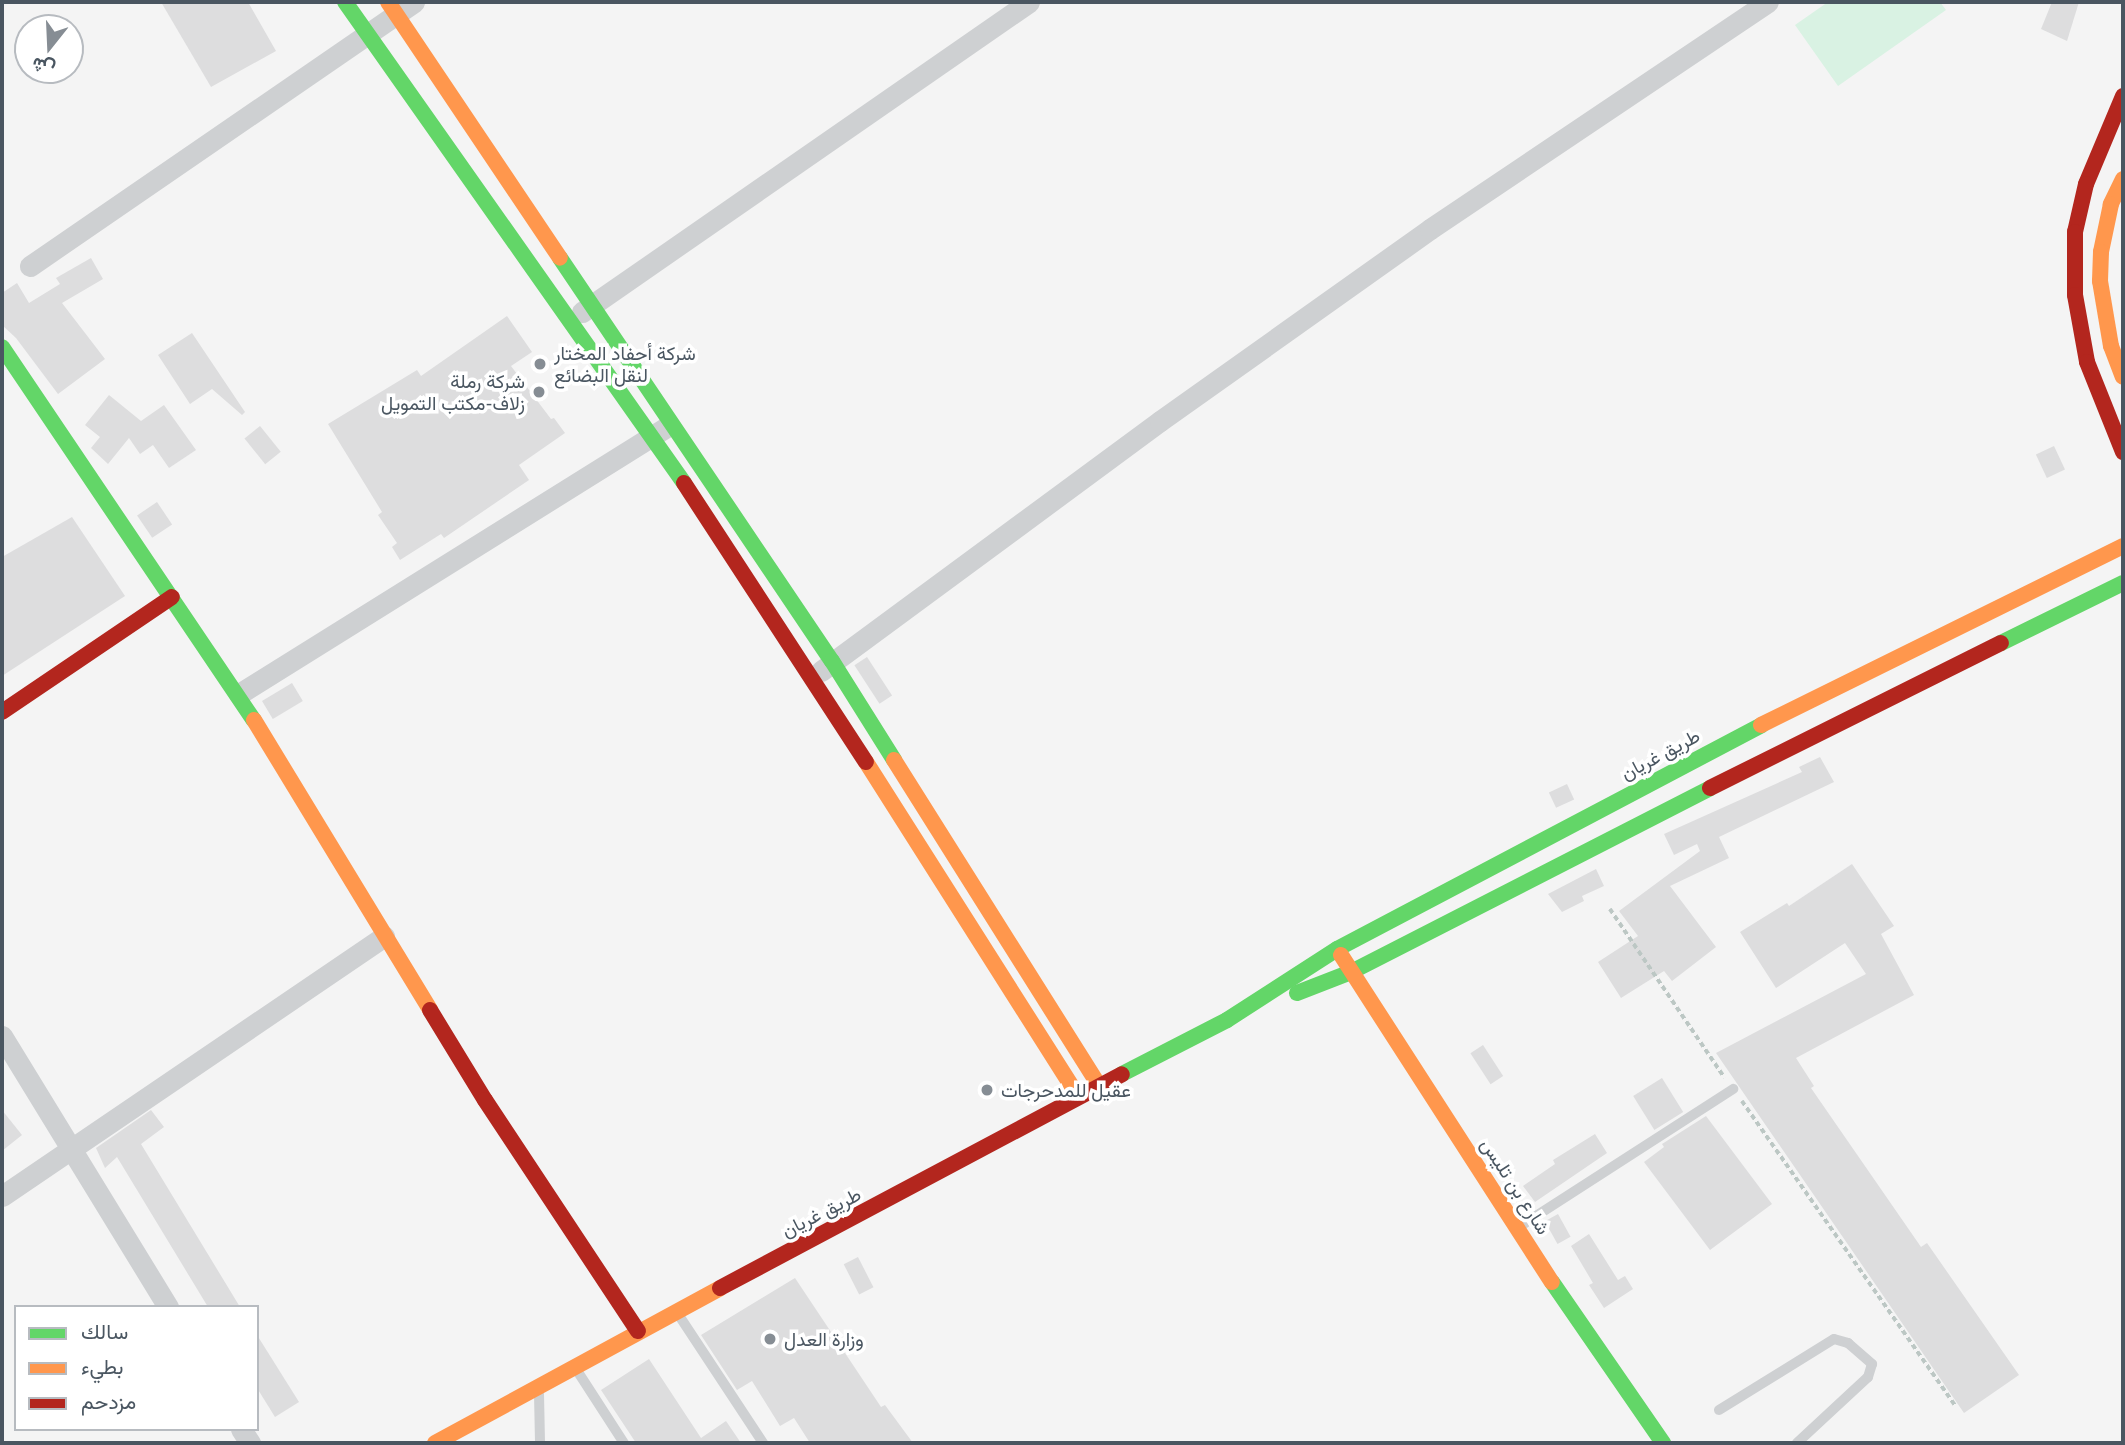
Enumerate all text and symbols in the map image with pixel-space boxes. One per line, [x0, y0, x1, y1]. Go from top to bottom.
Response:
north arrow [14, 14, 84, 84]
text: ش [29, 53, 57, 82]
place label: شركة أحفاد المختار لنقل البضائع [554, 342, 696, 386]
marker: شركة أحفاد المختار لنقل البضائع [532, 356, 548, 372]
place label: شركة رملة زلاف-مكتب التمويل [381, 370, 525, 414]
marker: شركة رملة زلاف-مكتب التمويل [531, 384, 547, 400]
street label: طريق غريان [1617, 724, 1703, 784]
place label: عقيل للمدحرجات [1001, 1079, 1131, 1101]
marker: عقيل للمدحرجات [979, 1082, 995, 1098]
street label: شارع بن تليس [1476, 1134, 1556, 1238]
street label: طريق غريان [777, 1182, 865, 1242]
legend [14, 1305, 259, 1431]
text: سالك [81, 1318, 128, 1343]
place label: وزارة العدل [784, 1328, 864, 1350]
marker: وزارة العدل [762, 1331, 778, 1347]
text: بطيء [81, 1353, 124, 1378]
text: مزدحم [81, 1388, 136, 1413]

